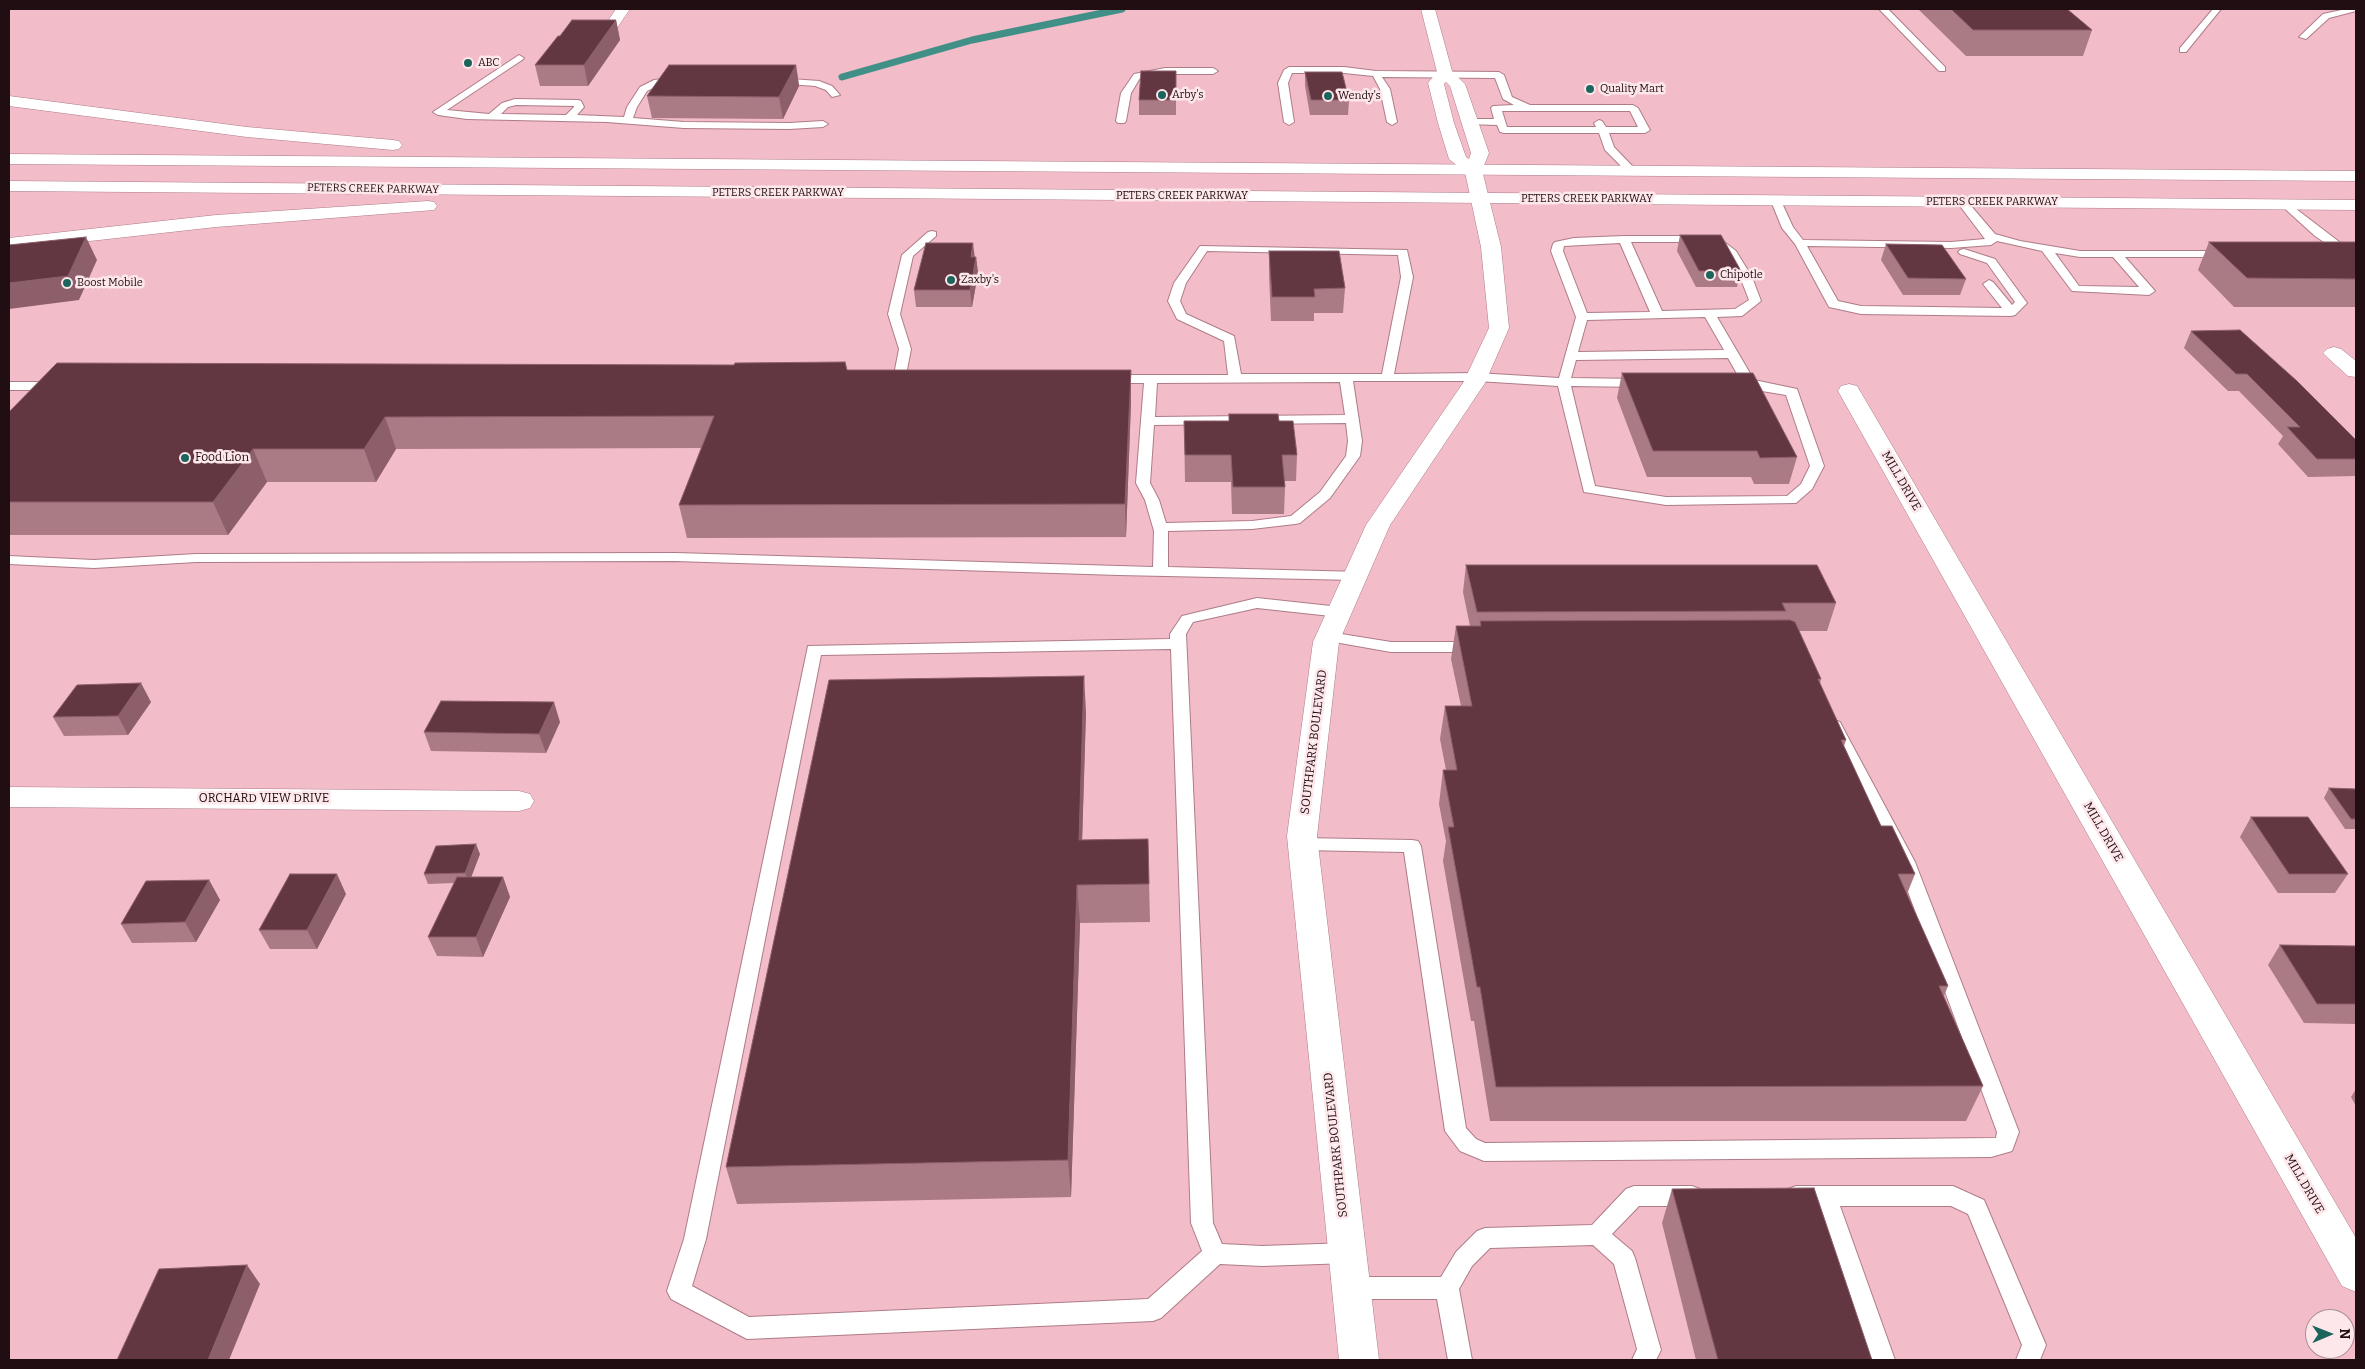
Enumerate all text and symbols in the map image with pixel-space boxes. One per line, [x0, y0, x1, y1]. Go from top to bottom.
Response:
place label: ABC [478, 56, 499, 70]
marker: ABC [462, 57, 474, 69]
place label: Quality Mart [1600, 82, 1664, 96]
marker: Quality Mart [1584, 83, 1596, 95]
place label: Arby's [1172, 88, 1203, 102]
marker: Arby's [1156, 89, 1168, 101]
place label: Wendy's [1338, 89, 1381, 103]
marker: Wendy's [1322, 90, 1334, 102]
street label: PETERS CREEK PARKWAY [307, 181, 439, 197]
street label: PETERS CREEK PARKWAY [712, 186, 844, 200]
street label: PETERS CREEK PARKWAY [1116, 189, 1248, 203]
street label: PETERS CREEK PARKWAY [1521, 192, 1653, 206]
street label: PETERS CREEK PARKWAY [1926, 195, 2058, 209]
place label: Chipotle [1720, 268, 1763, 282]
marker: Chipotle [1704, 269, 1716, 281]
place label: Zaxby's [961, 273, 999, 287]
marker: Zaxby's [945, 274, 957, 286]
place label: Boost Mobile [77, 276, 143, 290]
marker: Boost Mobile [61, 277, 73, 289]
street label: MILL DRIVE [1878, 449, 1924, 513]
place label: Food Lion [195, 451, 249, 465]
marker: Food Lion [179, 452, 191, 464]
street label: SOUTHPARK BOULEVARD [1298, 669, 1330, 815]
street label: ORCHARD VIEW DRIVE [199, 792, 329, 806]
street label: MILL DRIVE [2080, 800, 2126, 864]
street label: SOUTHPARK BOULEVARD [1321, 1072, 1351, 1218]
street label: MILL DRIVE [2281, 1152, 2327, 1216]
north arrow [2305, 1309, 2355, 1359]
text: N [2336, 1328, 2353, 1339]

